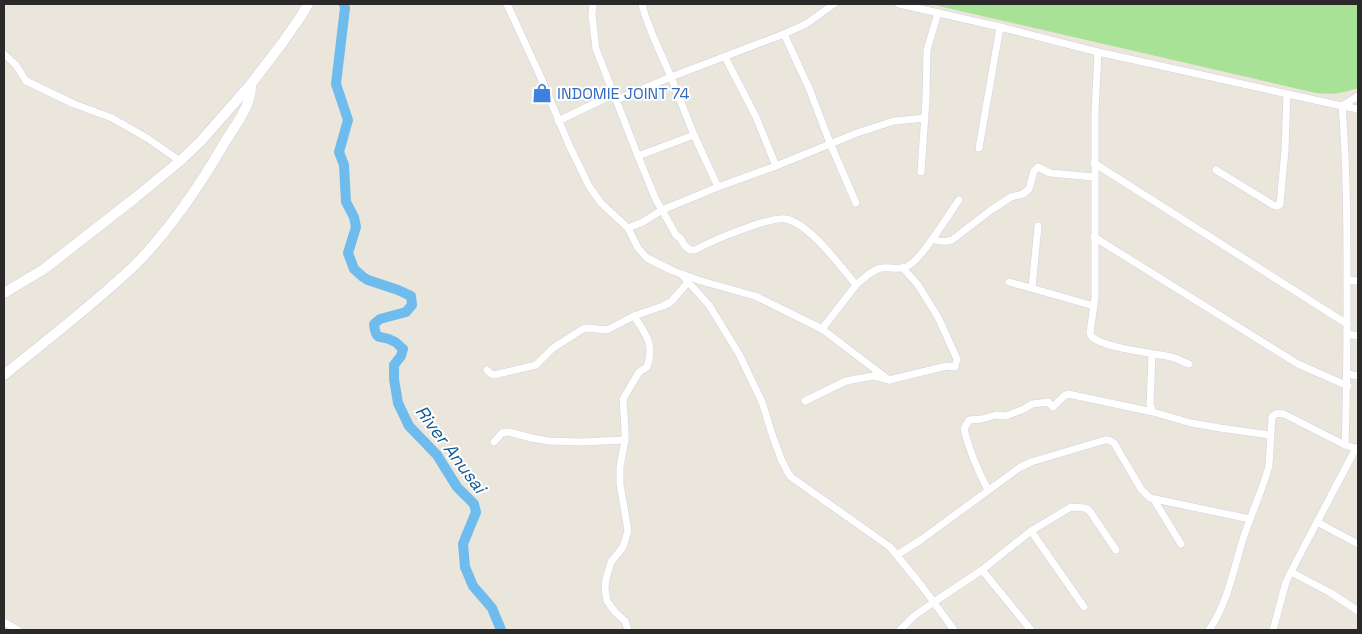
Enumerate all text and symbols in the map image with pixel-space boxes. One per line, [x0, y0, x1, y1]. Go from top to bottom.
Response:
shop icon: INDOMIE JOINT 74 [531, 82, 553, 104]
place label: INDOMIE JOINT 74 [557, 83, 689, 104]
water label: River Anusai [410, 400, 493, 500]

